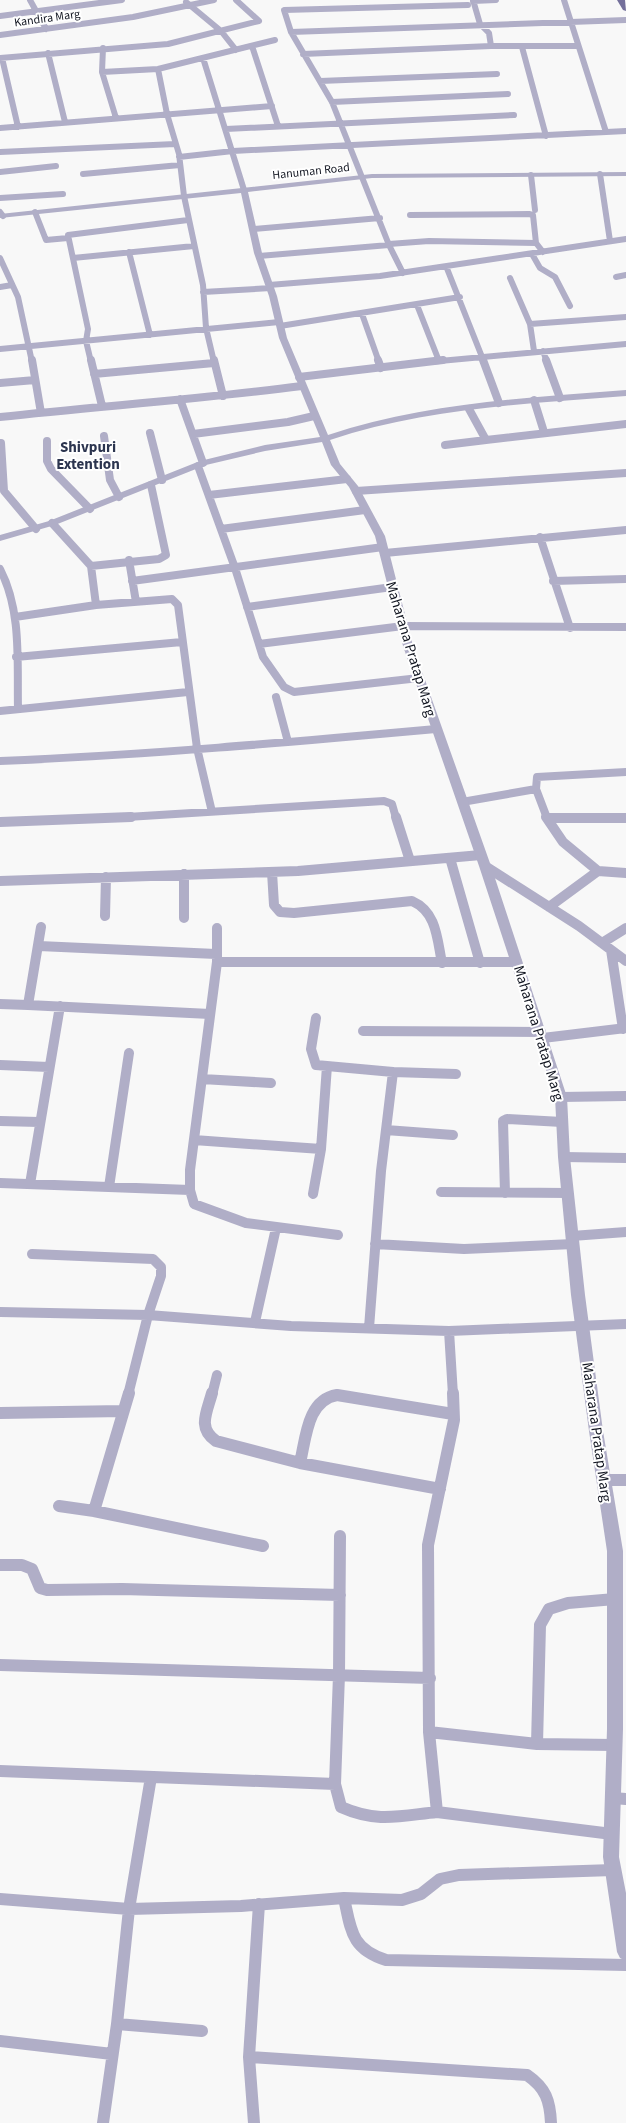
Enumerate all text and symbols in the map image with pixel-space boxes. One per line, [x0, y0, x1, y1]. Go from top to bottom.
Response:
street label: Kandira Marg [13, 5, 81, 32]
street label: Hanuman Road [272, 159, 351, 184]
district label: Shivpuri Extention [56, 437, 120, 475]
street label: Maharana Pratap Marg [380, 579, 441, 720]
street label: Maharana Pratap Marg [508, 963, 569, 1104]
street label: Maharana Pratap Marg [576, 1361, 617, 1504]

